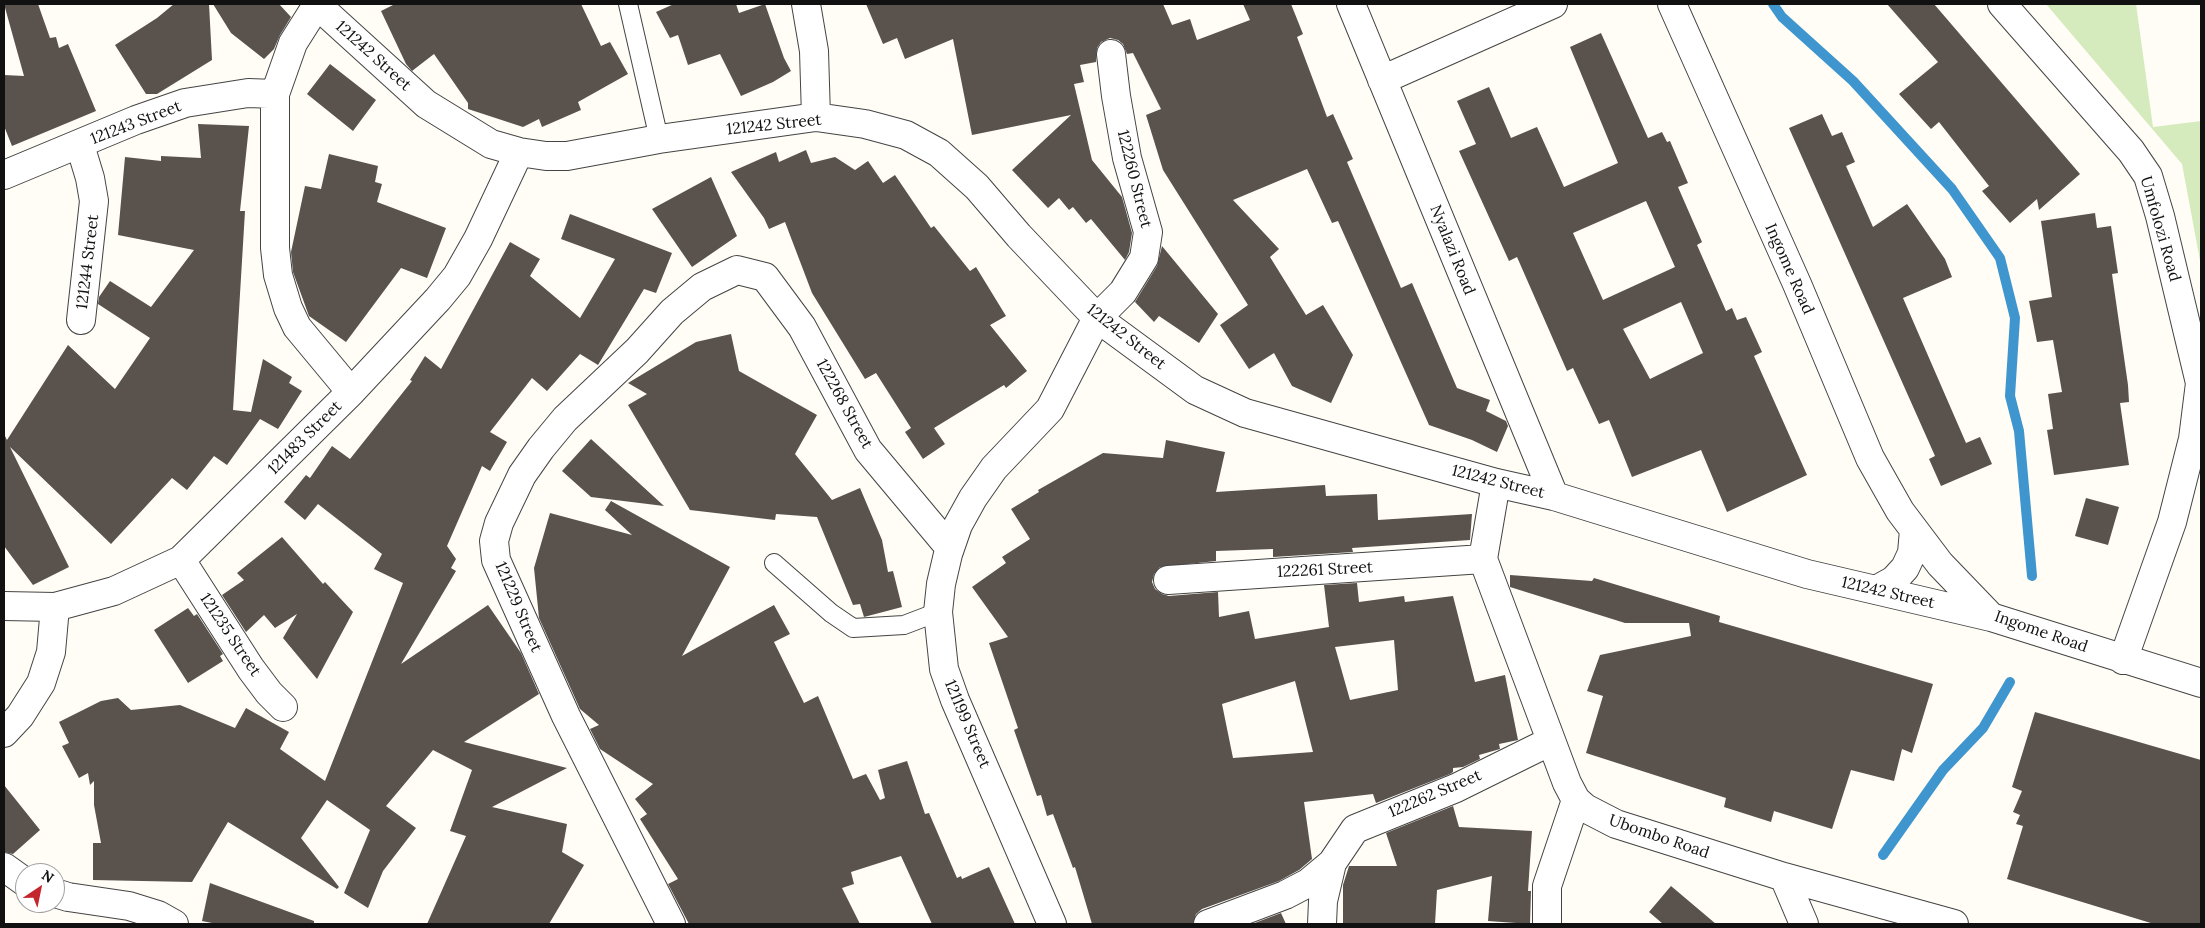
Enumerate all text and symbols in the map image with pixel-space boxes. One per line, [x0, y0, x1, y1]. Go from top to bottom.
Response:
street label: 121242 Street [331, 17, 415, 95]
street label: 121243 Street [88, 97, 184, 149]
street label: 121242 Street [726, 110, 822, 140]
street label: 122260 Street [1113, 128, 1155, 230]
street label: Umfolozi Road [2136, 174, 2184, 284]
street label: Nyalazi Road [1425, 202, 1479, 298]
street label: 121244 Street [73, 213, 103, 311]
street label: Ingome Road [1760, 221, 1818, 317]
street label: 121242 Street [1083, 300, 1169, 374]
street label: 122268 Street [812, 356, 876, 452]
street label: 121483 Street [264, 397, 346, 479]
street label: 121242 Street [1449, 461, 1547, 503]
street label: 122261 Street [1276, 558, 1374, 582]
street label: 121229 Street [490, 559, 546, 655]
street label: 121242 Street [1839, 573, 1937, 613]
street label: 121235 Street [195, 590, 265, 680]
street label: Ingome Road [1992, 607, 2090, 657]
street label: 121199 Street [940, 677, 994, 771]
street label: 122262 Street [1386, 766, 1484, 822]
street label: Ubombo Road [1606, 811, 1712, 863]
north arrow [15, 863, 65, 913]
text: N [38, 866, 57, 887]

